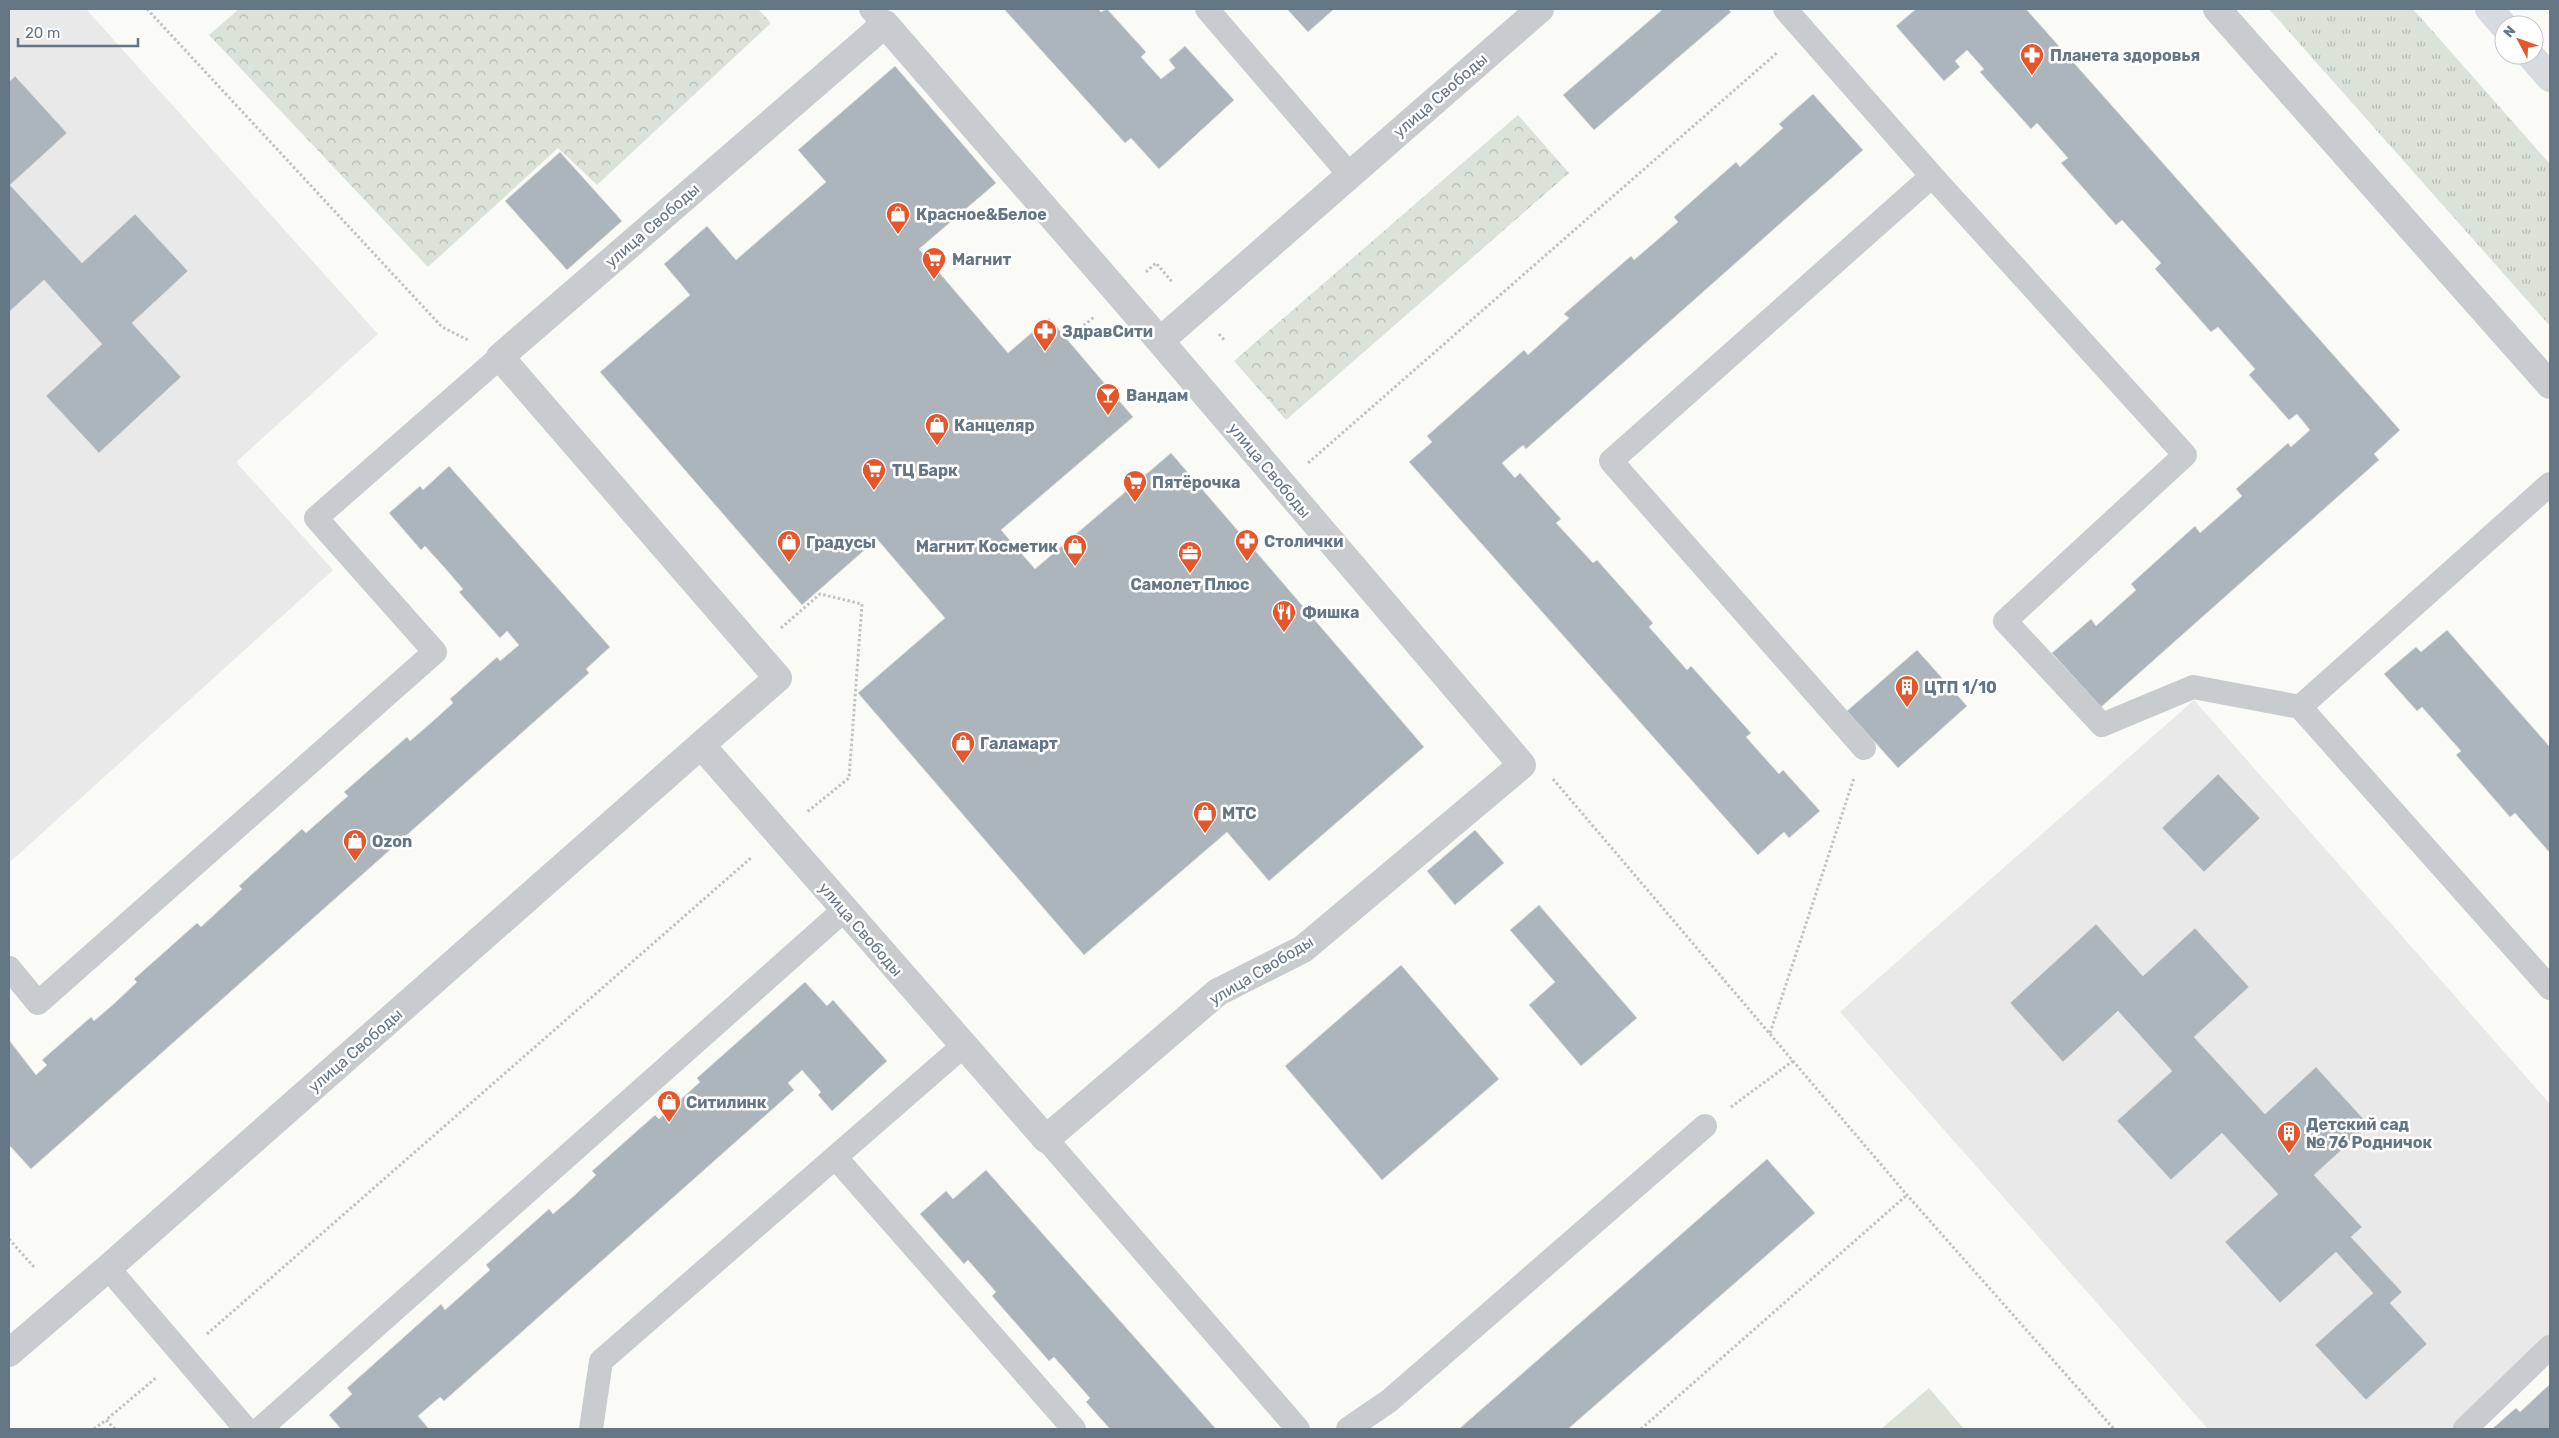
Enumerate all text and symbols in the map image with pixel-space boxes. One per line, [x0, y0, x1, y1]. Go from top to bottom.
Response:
scale bar [18, 15, 138, 47]
north arrow [2494, 15, 2544, 65]
text: N [2500, 22, 2519, 41]
text: 20 m [25, 24, 60, 42]
pharmacy icon: Планета здоровья [2019, 42, 2045, 76]
place label: Планета здоровья [2050, 46, 2200, 65]
street label: улица Свободы [1390, 49, 1491, 141]
street label: улица Свободы [602, 179, 703, 271]
shop icon: Красное&Белое [885, 201, 911, 235]
place label: Красное&Белое [916, 205, 1047, 224]
supermarket icon: Магнит [921, 246, 947, 280]
place label: Магнит [952, 250, 1011, 269]
pharmacy icon: ЗдравСити [1032, 318, 1058, 352]
place label: ЗдравСити [1062, 322, 1153, 341]
bar icon: Вандам [1095, 382, 1121, 416]
place label: Вандам [1126, 386, 1188, 405]
shop icon: Канцеляр [924, 412, 950, 446]
place label: Канцеляр [954, 416, 1035, 435]
street label: улица Свободы [1224, 419, 1315, 522]
supermarket icon: ТЦ Барк [861, 457, 887, 491]
place label: ТЦ Барк [892, 461, 958, 480]
supermarket icon: Пятёрочка [1122, 469, 1148, 503]
place label: Пятёрочка [1152, 473, 1241, 492]
pharmacy icon: Столички [1234, 528, 1260, 562]
shop icon: Градусы [776, 529, 802, 563]
place label: Столички [1264, 532, 1343, 551]
place label: Градусы [806, 533, 876, 552]
shop icon: Магнит Косметик [1062, 533, 1088, 567]
place label: Магнит Косметик [916, 537, 1058, 556]
office icon: Самолет Плюс [1177, 540, 1203, 574]
place label: Самолет Плюс [1131, 575, 1249, 594]
restaurant icon: Фишка [1271, 599, 1297, 633]
place label: Фишка [1302, 603, 1359, 622]
building icon: ЦТП 1/10 [1894, 674, 1920, 708]
place label: ЦТП 1/10 [1924, 678, 1997, 697]
shop icon: Галамарт [950, 730, 976, 764]
place label: Галамарт [980, 734, 1058, 753]
shop icon: МТС [1192, 800, 1218, 834]
place label: МТС [1222, 804, 1257, 823]
shop icon: Ozon [342, 828, 368, 862]
place label: Ozon [372, 832, 412, 851]
street label: улица Свободы [815, 879, 907, 980]
street label: улица Свободы [1206, 932, 1317, 1009]
street label: улица Свободы [305, 1004, 406, 1096]
shop icon: Ситилинк [656, 1089, 682, 1123]
place label: Ситилинк [686, 1093, 767, 1112]
place label: Детский сад № 76 Родничок [2306, 1115, 2432, 1152]
building icon: Детский сад № 76 Родничок [2276, 1120, 2302, 1154]

